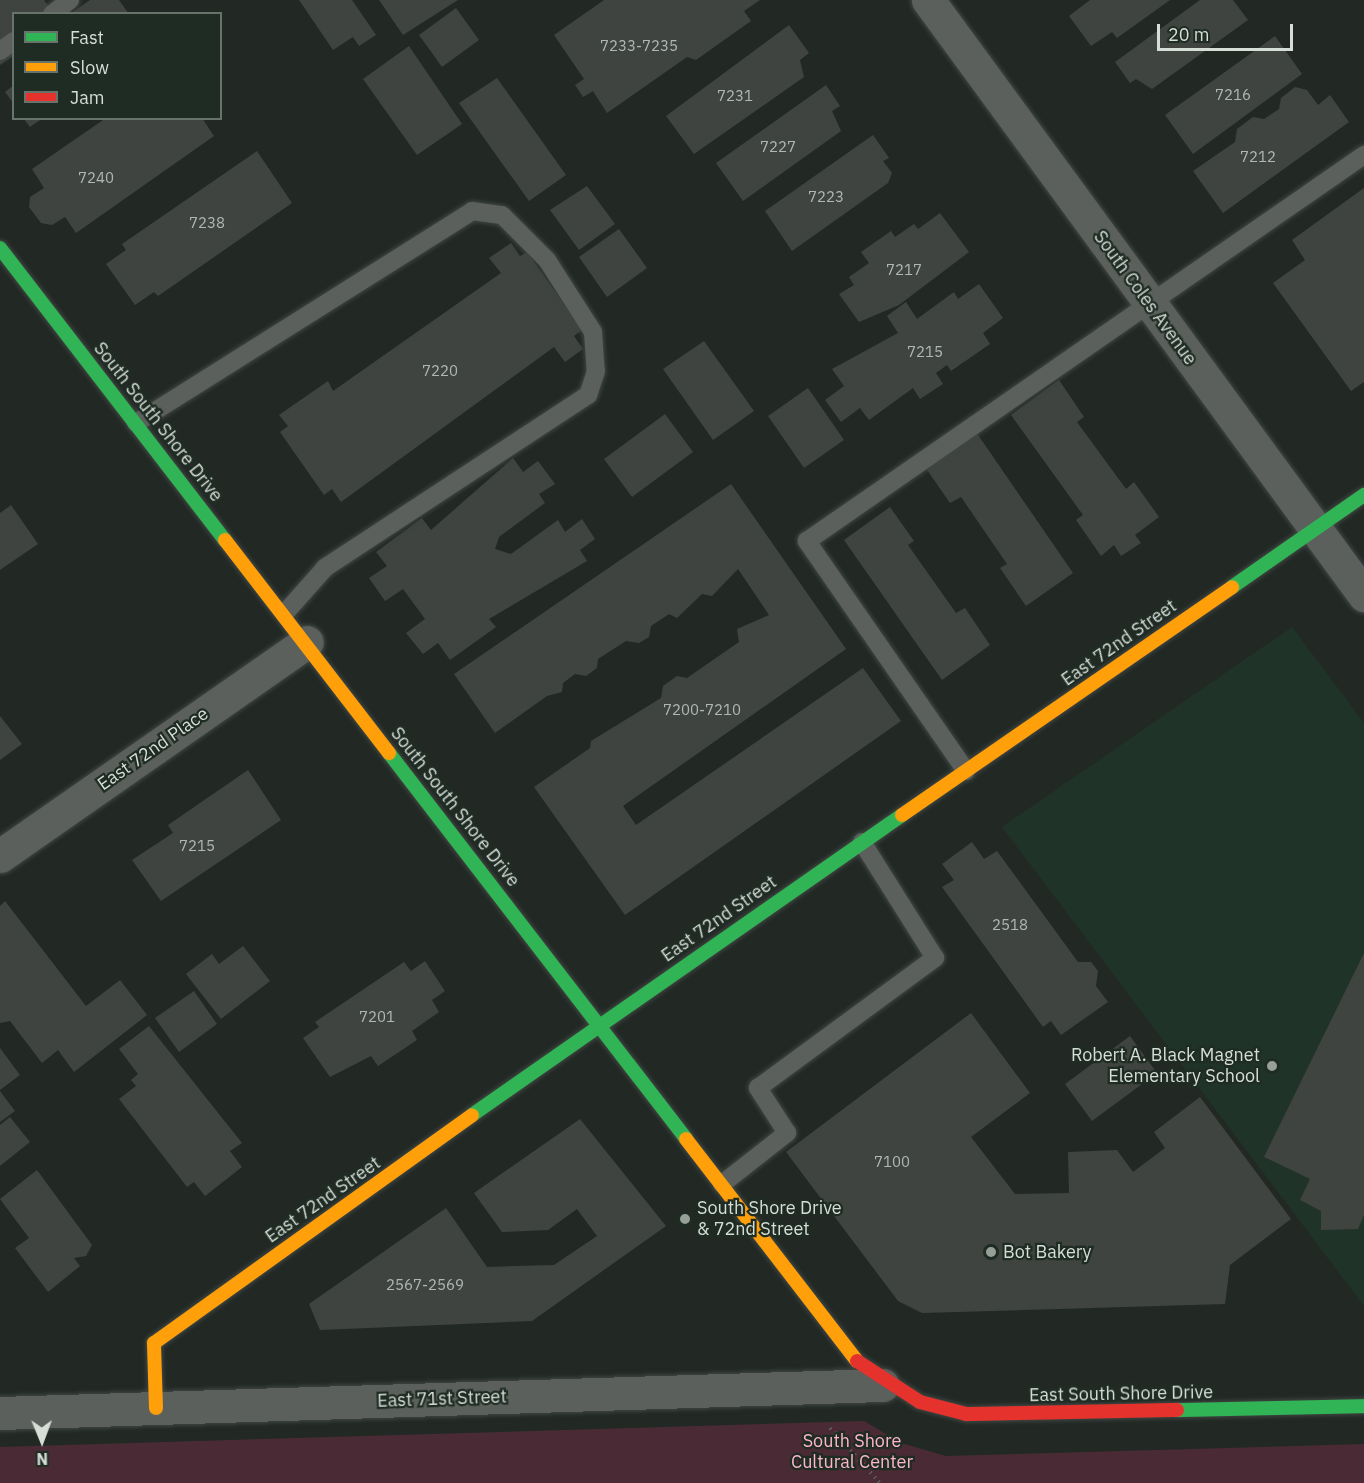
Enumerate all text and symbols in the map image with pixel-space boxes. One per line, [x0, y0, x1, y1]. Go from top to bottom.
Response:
legend [12, 12, 222, 120]
scale bar [1160, 12, 1296, 50]
text: 20 m [1168, 23, 1210, 46]
text: Fast [70, 26, 104, 49]
house number: 7233-7235 [600, 37, 678, 55]
text: Slow [70, 56, 109, 79]
text: Jam [70, 86, 105, 109]
house number: 7216 [1215, 86, 1251, 104]
house number: 7231 [717, 87, 753, 105]
house number: 7227 [760, 138, 796, 156]
house number: 7212 [1240, 148, 1276, 166]
house number: 7240 [78, 169, 114, 187]
house number: 7223 [808, 188, 844, 206]
house number: 7238 [189, 214, 225, 232]
street label: South Coles Avenue [1089, 227, 1201, 369]
house number: 7217 [886, 261, 922, 279]
street label: South South Shore Drive [89, 338, 227, 506]
house number: 7215 [907, 343, 943, 361]
house number: 7220 [422, 362, 458, 380]
street label: East 72nd Street [1057, 595, 1181, 691]
house number: 7200-7210 [663, 701, 741, 719]
street label: East 72nd Place [94, 703, 212, 795]
street label: South South Shore Drive [386, 723, 524, 891]
house number: 7215 [179, 837, 215, 855]
street label: East 72nd Street [657, 871, 781, 967]
house number: 2518 [992, 916, 1028, 934]
house number: 7201 [359, 1008, 395, 1026]
place label: Robert A. Black Magnet Elementary School [1071, 1045, 1260, 1088]
marker: Robert A. Black Magnet Elementary School [1265, 1059, 1279, 1073]
street label: East 72nd Street [261, 1152, 385, 1248]
house number: 7100 [874, 1153, 910, 1171]
place label: South Shore Drive & 72nd Street [697, 1198, 842, 1240]
marker: South Shore Drive & 72nd Street [678, 1212, 692, 1226]
place label: Bot Bakery [1003, 1241, 1092, 1263]
marker: Bot Bakery [984, 1245, 998, 1259]
house number: 2567-2569 [386, 1276, 464, 1294]
street label: East South Shore Drive [1029, 1382, 1213, 1406]
street label: East 71st Street [377, 1386, 507, 1412]
north arrow [12, 1411, 72, 1471]
park label: South Shore Cultural Center [791, 1431, 913, 1474]
text: N [36, 1449, 48, 1469]

